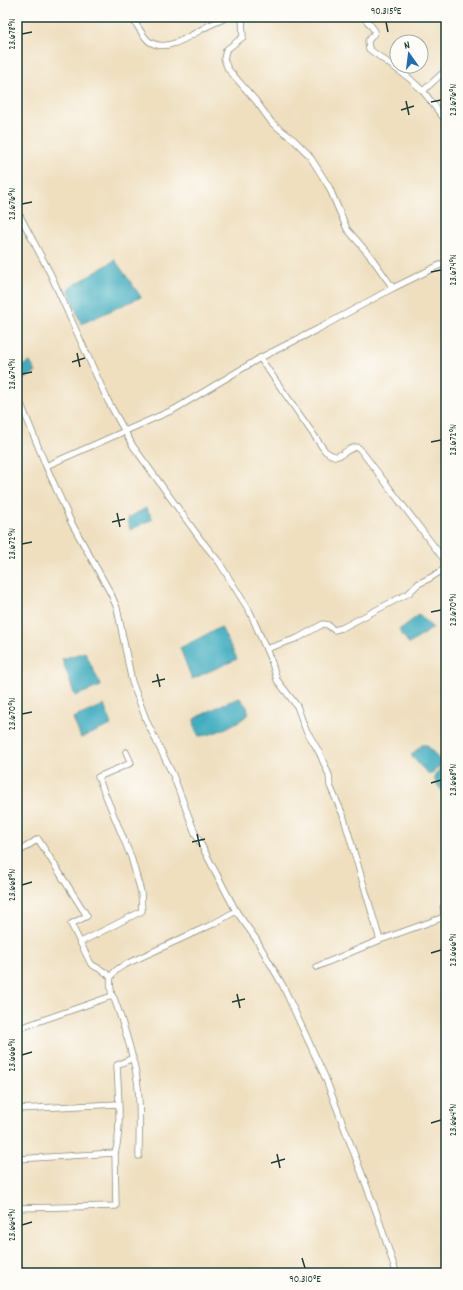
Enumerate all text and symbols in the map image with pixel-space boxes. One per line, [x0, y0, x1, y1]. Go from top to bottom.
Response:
text: 90.315°E [371, 5, 402, 19]
text: 23.678°N [6, 18, 20, 50]
north arrow [389, 34, 429, 74]
text: N [402, 38, 412, 55]
text: 23.676°N [447, 84, 461, 116]
text: 23.676°N [6, 188, 20, 220]
text: 23.674°N [447, 254, 461, 286]
text: 23.674°N [6, 358, 20, 390]
text: 23.672°N [447, 424, 461, 456]
text: 23.672°N [6, 528, 20, 560]
text: 23.670°N [447, 594, 461, 626]
text: 23.670°N [6, 698, 20, 730]
text: 23.668°N [447, 764, 461, 796]
text: 23.668°N [6, 869, 20, 901]
text: 23.666°N [447, 933, 461, 967]
text: 23.666°N [6, 1038, 20, 1072]
text: 23.664°N [447, 1104, 461, 1136]
text: 23.664°N [6, 1209, 20, 1241]
text: 90.310°E [289, 1273, 321, 1287]

